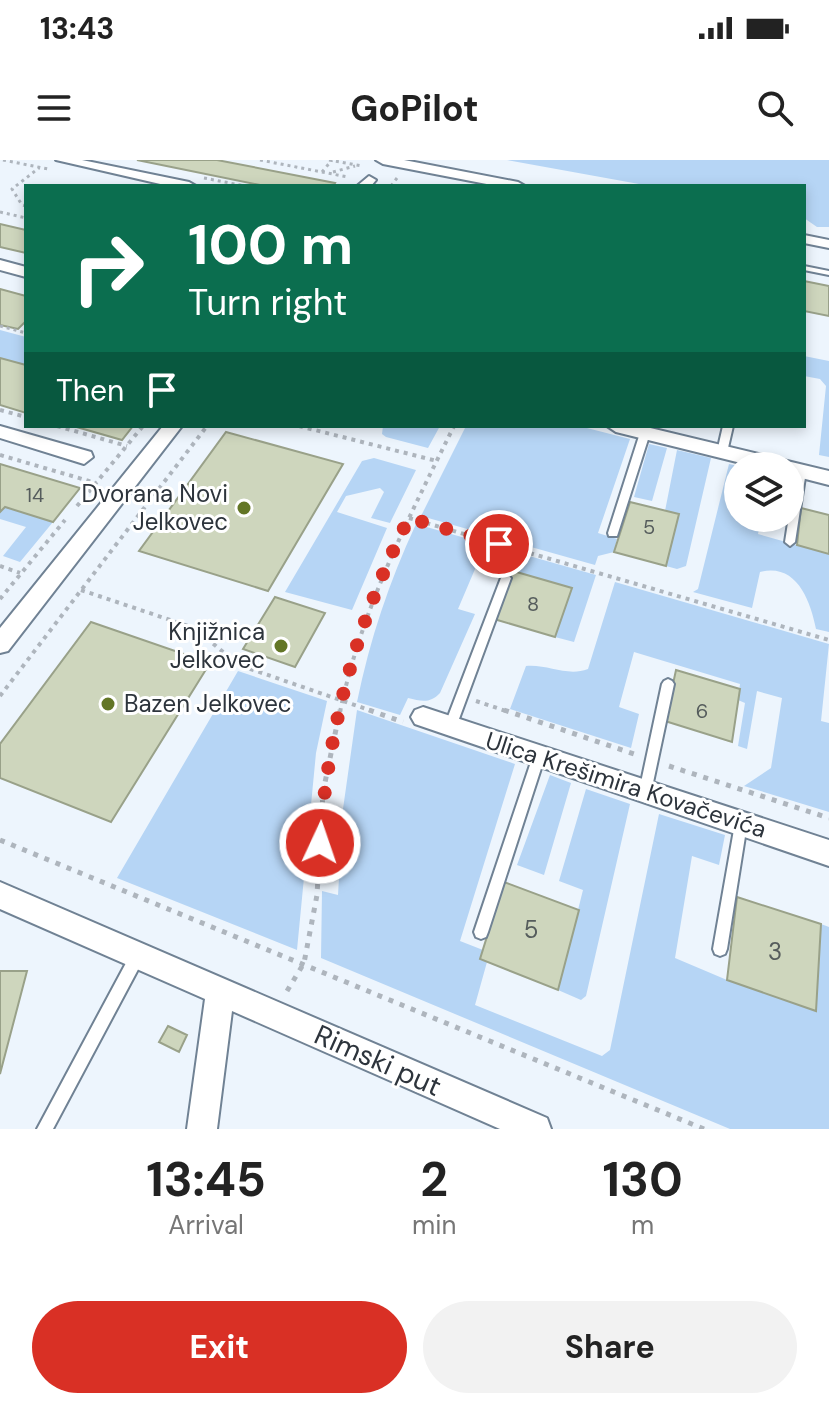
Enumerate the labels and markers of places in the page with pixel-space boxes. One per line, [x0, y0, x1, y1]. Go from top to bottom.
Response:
place label: Dvorana Novi Jelkovec [81, 478, 228, 537]
marker: Dvorana Novi Jelkovec [235, 499, 253, 517]
pin [465, 510, 533, 578]
place label: Knjižnica Jelkovec [168, 616, 265, 675]
marker: Knjižnica Jelkovec [272, 637, 290, 655]
place label: Bazen Jelkovec [124, 688, 292, 719]
marker: Bazen Jelkovec [99, 695, 117, 713]

